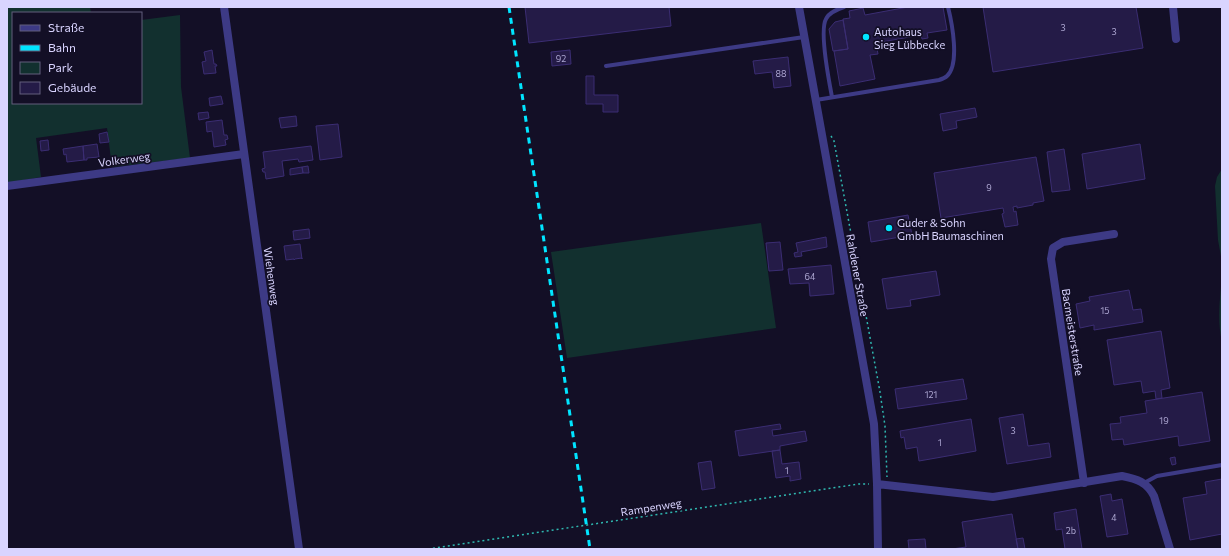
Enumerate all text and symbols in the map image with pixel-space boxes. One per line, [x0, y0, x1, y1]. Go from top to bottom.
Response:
legend [12, 12, 142, 104]
text: Straße [48, 20, 84, 34]
house number: 3 [1060, 22, 1066, 33]
place label: Autohaus Sieg Lübbecke [874, 25, 946, 51]
house number: 3 [1111, 26, 1117, 37]
marker: Autohaus Sieg Lübbecke [861, 32, 871, 42]
text: Bahn [48, 40, 76, 54]
house number: 92 [556, 53, 566, 64]
text: Park [48, 60, 74, 74]
house number: 88 [776, 68, 786, 79]
text: Gebäude [48, 80, 96, 94]
street label: Volkerweg [97, 149, 151, 169]
house number: 9 [986, 182, 992, 193]
place label: Guder & Sohn GmbH Baumaschinen [897, 216, 1004, 242]
marker: Guder & Sohn GmbH Baumaschinen [884, 223, 894, 233]
street label: Rahdener Straße [844, 233, 872, 317]
street label: Wiehenweg [261, 246, 283, 306]
house number: 64 [805, 271, 816, 282]
street label: Bacmeisterstraße [1060, 288, 1086, 377]
house number: 15 [1100, 305, 1110, 316]
house number: 121 [925, 389, 937, 400]
house number: 19 [1159, 415, 1169, 426]
house number: 3 [1010, 425, 1016, 436]
house number: 1 [938, 437, 942, 448]
house number: 1 [785, 465, 789, 476]
street label: Rampenweg [620, 496, 682, 518]
house number: 4 [1111, 512, 1117, 523]
house number: 2b [1066, 525, 1076, 536]

